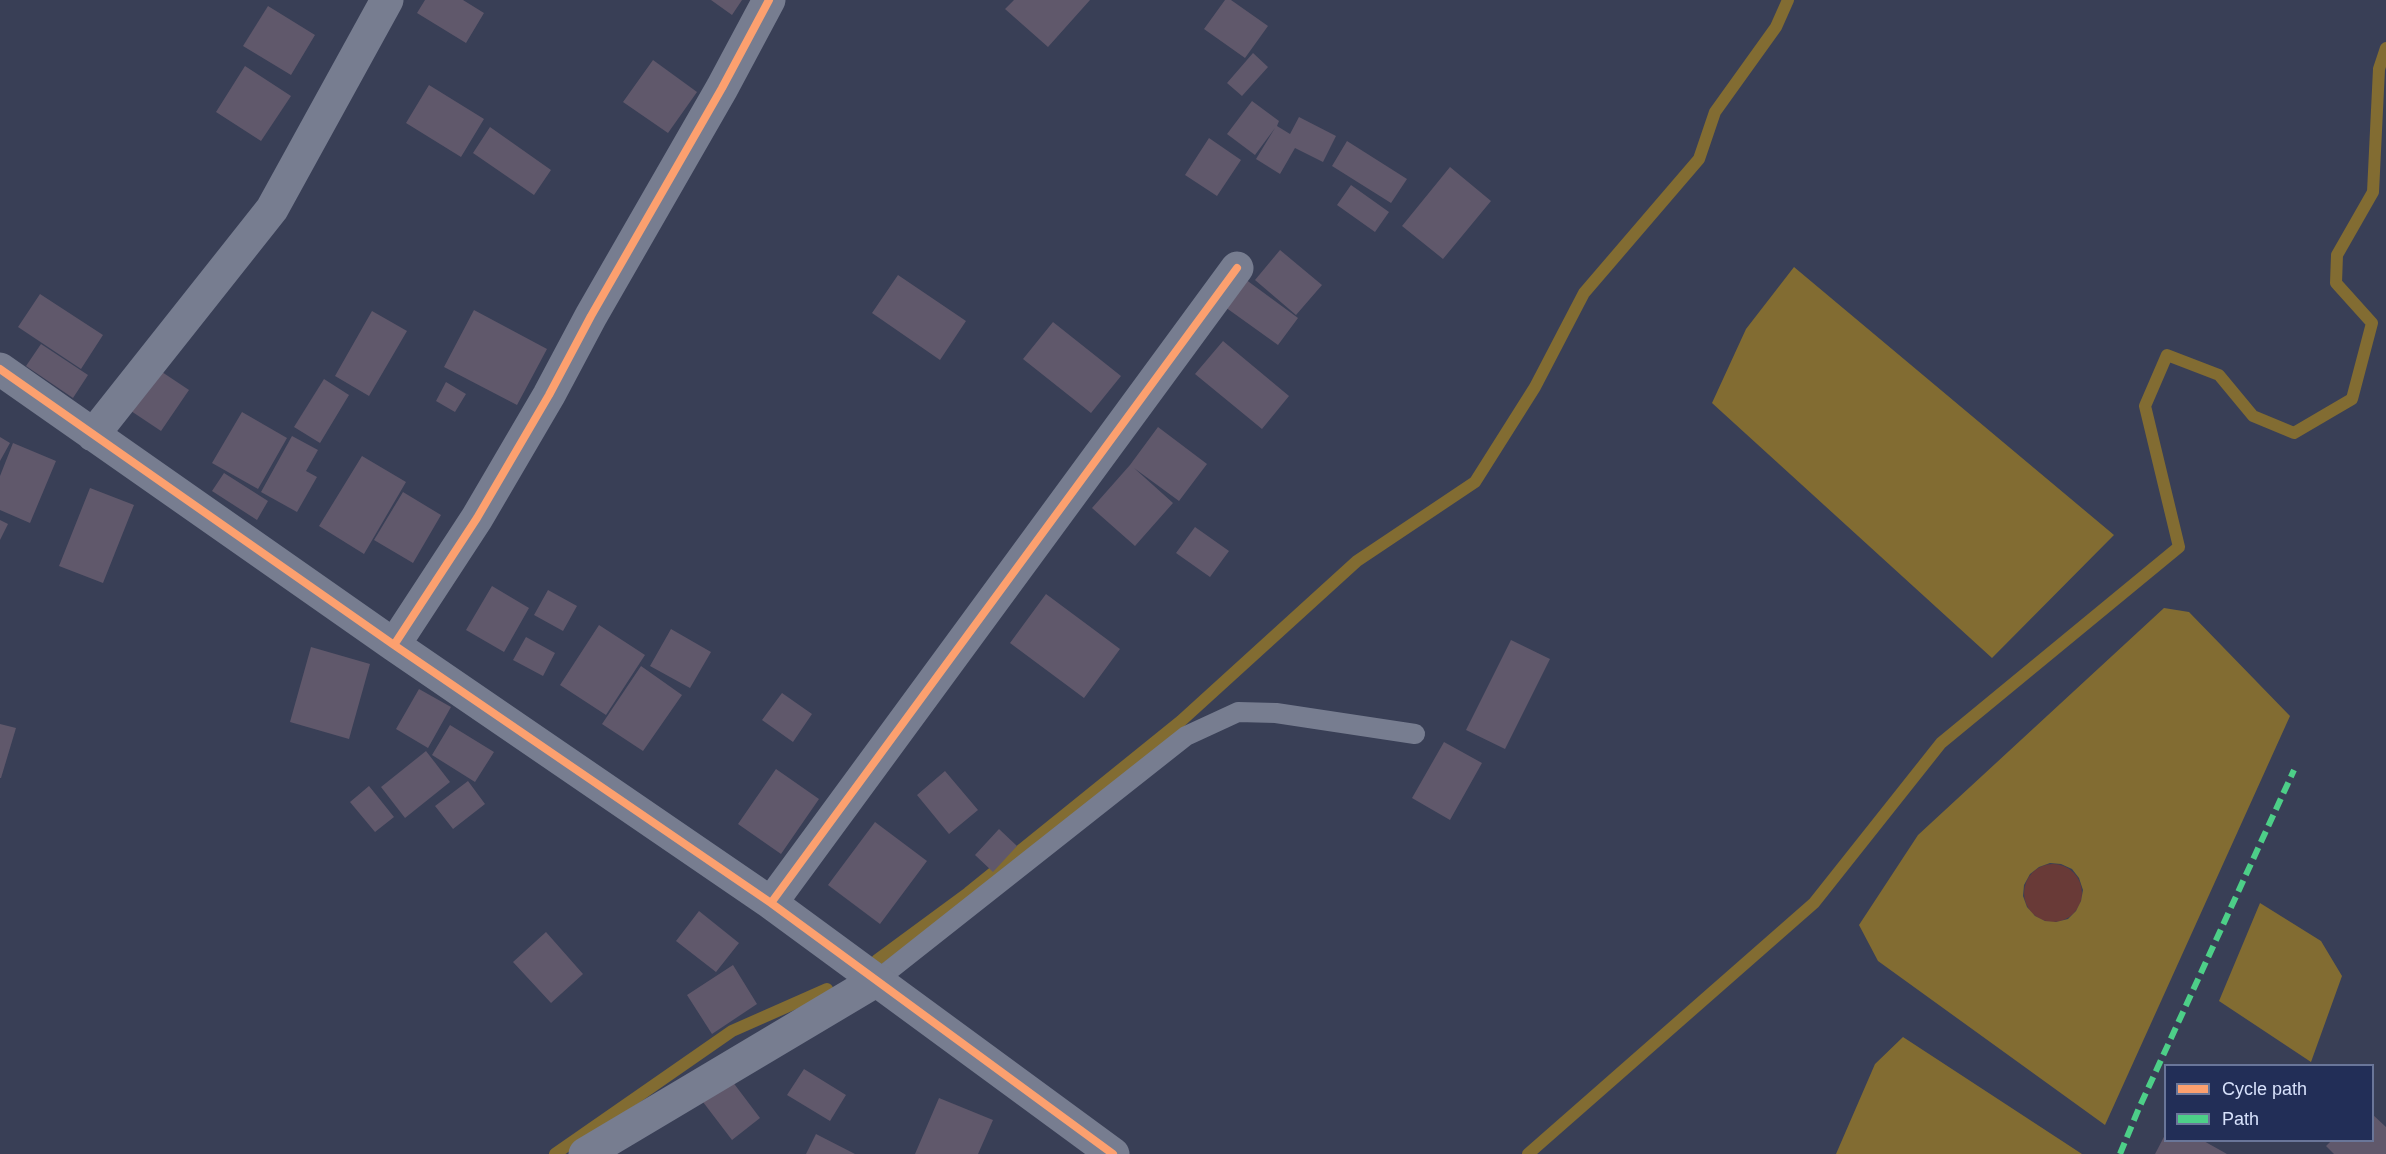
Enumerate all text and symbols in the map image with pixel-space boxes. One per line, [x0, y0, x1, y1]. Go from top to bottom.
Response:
legend [2164, 1064, 2374, 1142]
text: Cycle path [2222, 1079, 2307, 1099]
text: Path [2222, 1109, 2259, 1129]

